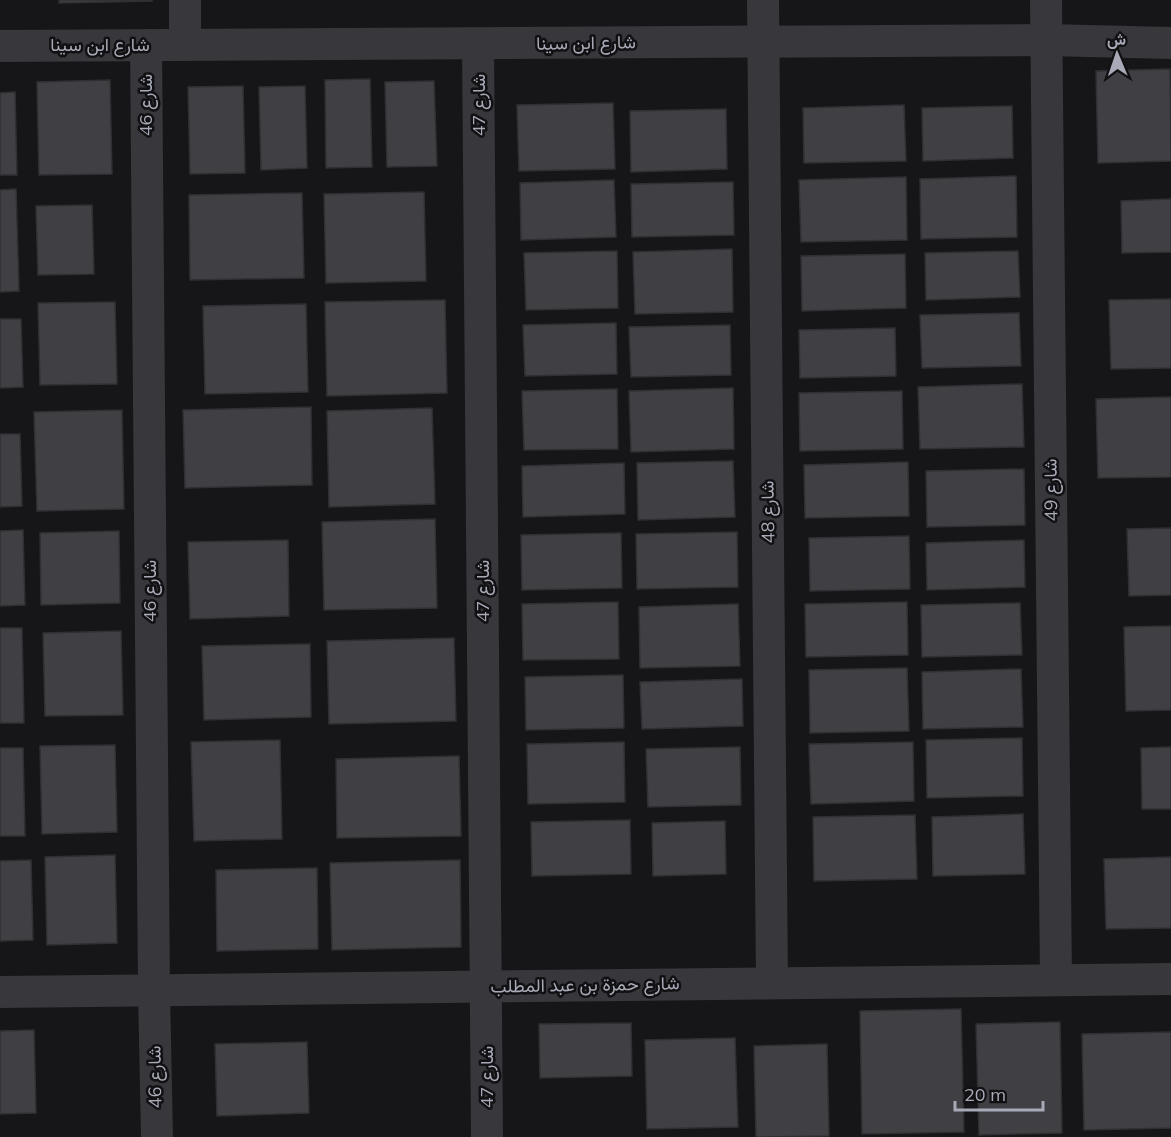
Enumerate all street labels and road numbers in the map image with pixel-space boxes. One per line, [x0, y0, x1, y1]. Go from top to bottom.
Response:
street label: شارع ابن سينا [536, 30, 636, 56]
street label: شارع ابن سينا [50, 33, 150, 57]
street label: شارع 46 [134, 74, 158, 136]
street label: شارع 47 [467, 74, 491, 136]
street label: شارع 49 [1038, 459, 1064, 521]
street label: شارع 48 [755, 481, 781, 543]
street label: شارع 46 [138, 560, 162, 622]
street label: شارع 47 [471, 560, 495, 622]
street label: شارع حمزة بن عبد المطلب [490, 971, 680, 999]
street label: شارع 46 [142, 1046, 168, 1108]
street label: شارع 47 [475, 1046, 499, 1108]

